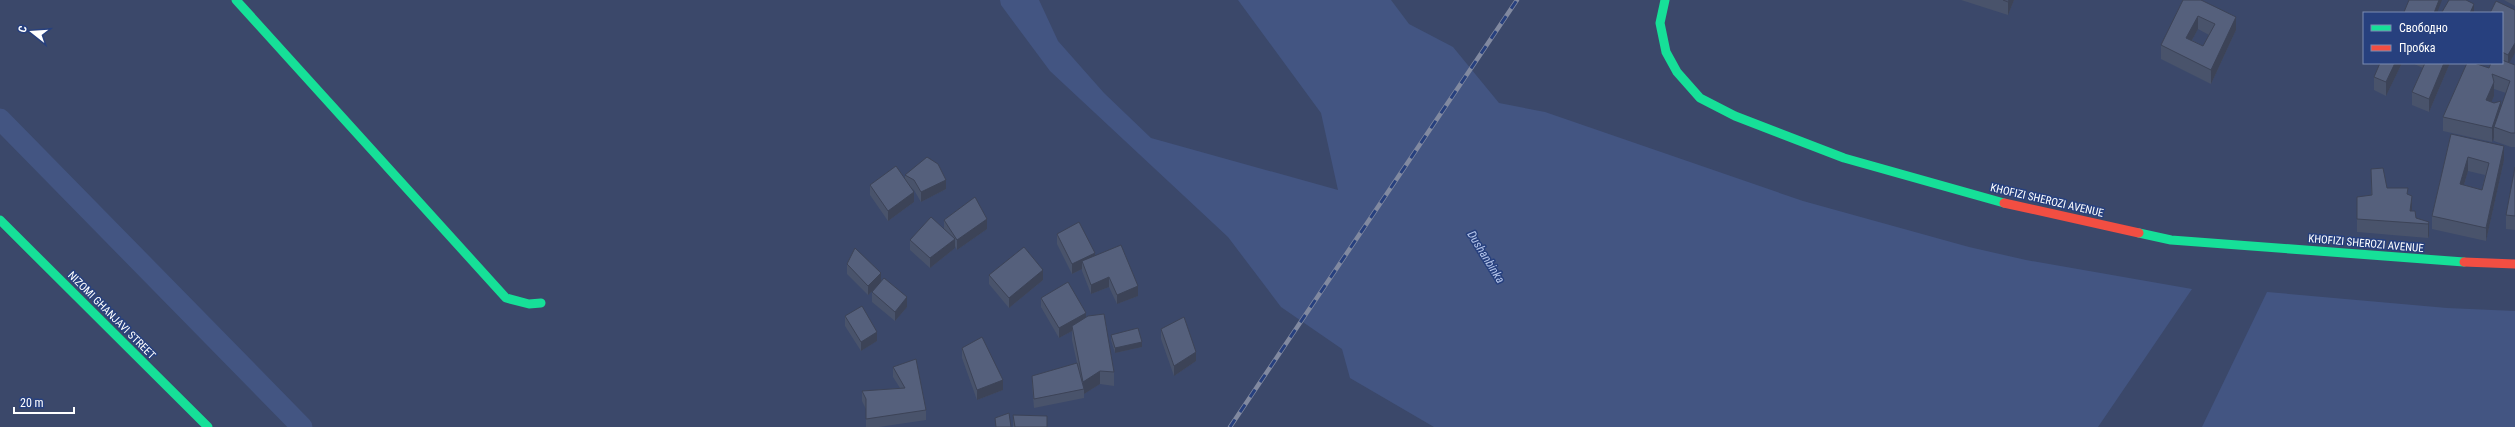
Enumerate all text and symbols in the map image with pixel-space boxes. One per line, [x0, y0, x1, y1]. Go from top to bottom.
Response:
north arrow [12, 12, 52, 52]
legend [2363, 12, 2503, 64]
text: Свободно [2399, 21, 2448, 35]
text: С [16, 24, 30, 34]
text: Пробка [2399, 41, 2436, 55]
street label: KHOFIZI SHEROZI AVENUE [1989, 181, 2105, 220]
water label: Dushanbinka [1464, 228, 1508, 286]
street label: KHOFIZI SHEROZI AVENUE [2308, 232, 2425, 255]
street label: NIZOMI GHANJAVI STREET [65, 269, 158, 362]
scale bar [14, 389, 74, 415]
text: 20 m [20, 396, 44, 410]

